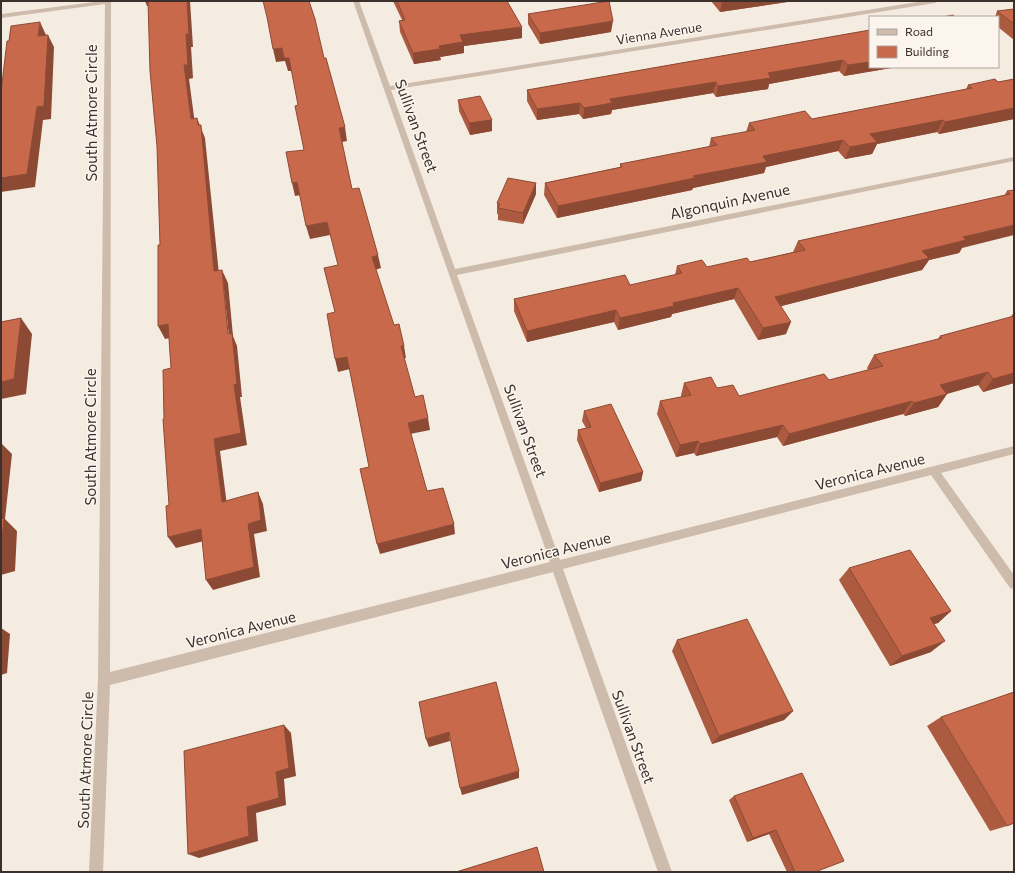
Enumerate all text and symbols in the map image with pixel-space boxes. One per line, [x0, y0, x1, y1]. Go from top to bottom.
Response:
legend [869, 16, 999, 68]
street label: Vienna Avenue [615, 18, 703, 48]
text: Road [905, 24, 933, 38]
street label: South Atmore Circle [82, 44, 100, 182]
text: Building [905, 44, 949, 58]
street label: Sullivan Street [392, 77, 442, 175]
street label: Algonquin Avenue [668, 180, 791, 223]
street label: South Atmore Circle [81, 368, 99, 506]
street label: Sullivan Street [501, 382, 551, 480]
street label: Veronica Avenue [813, 449, 927, 493]
street label: Veronica Avenue [499, 528, 613, 572]
street label: Veronica Avenue [184, 607, 298, 651]
street label: Sullivan Street [609, 688, 659, 786]
street label: South Atmore Circle [74, 691, 96, 829]

